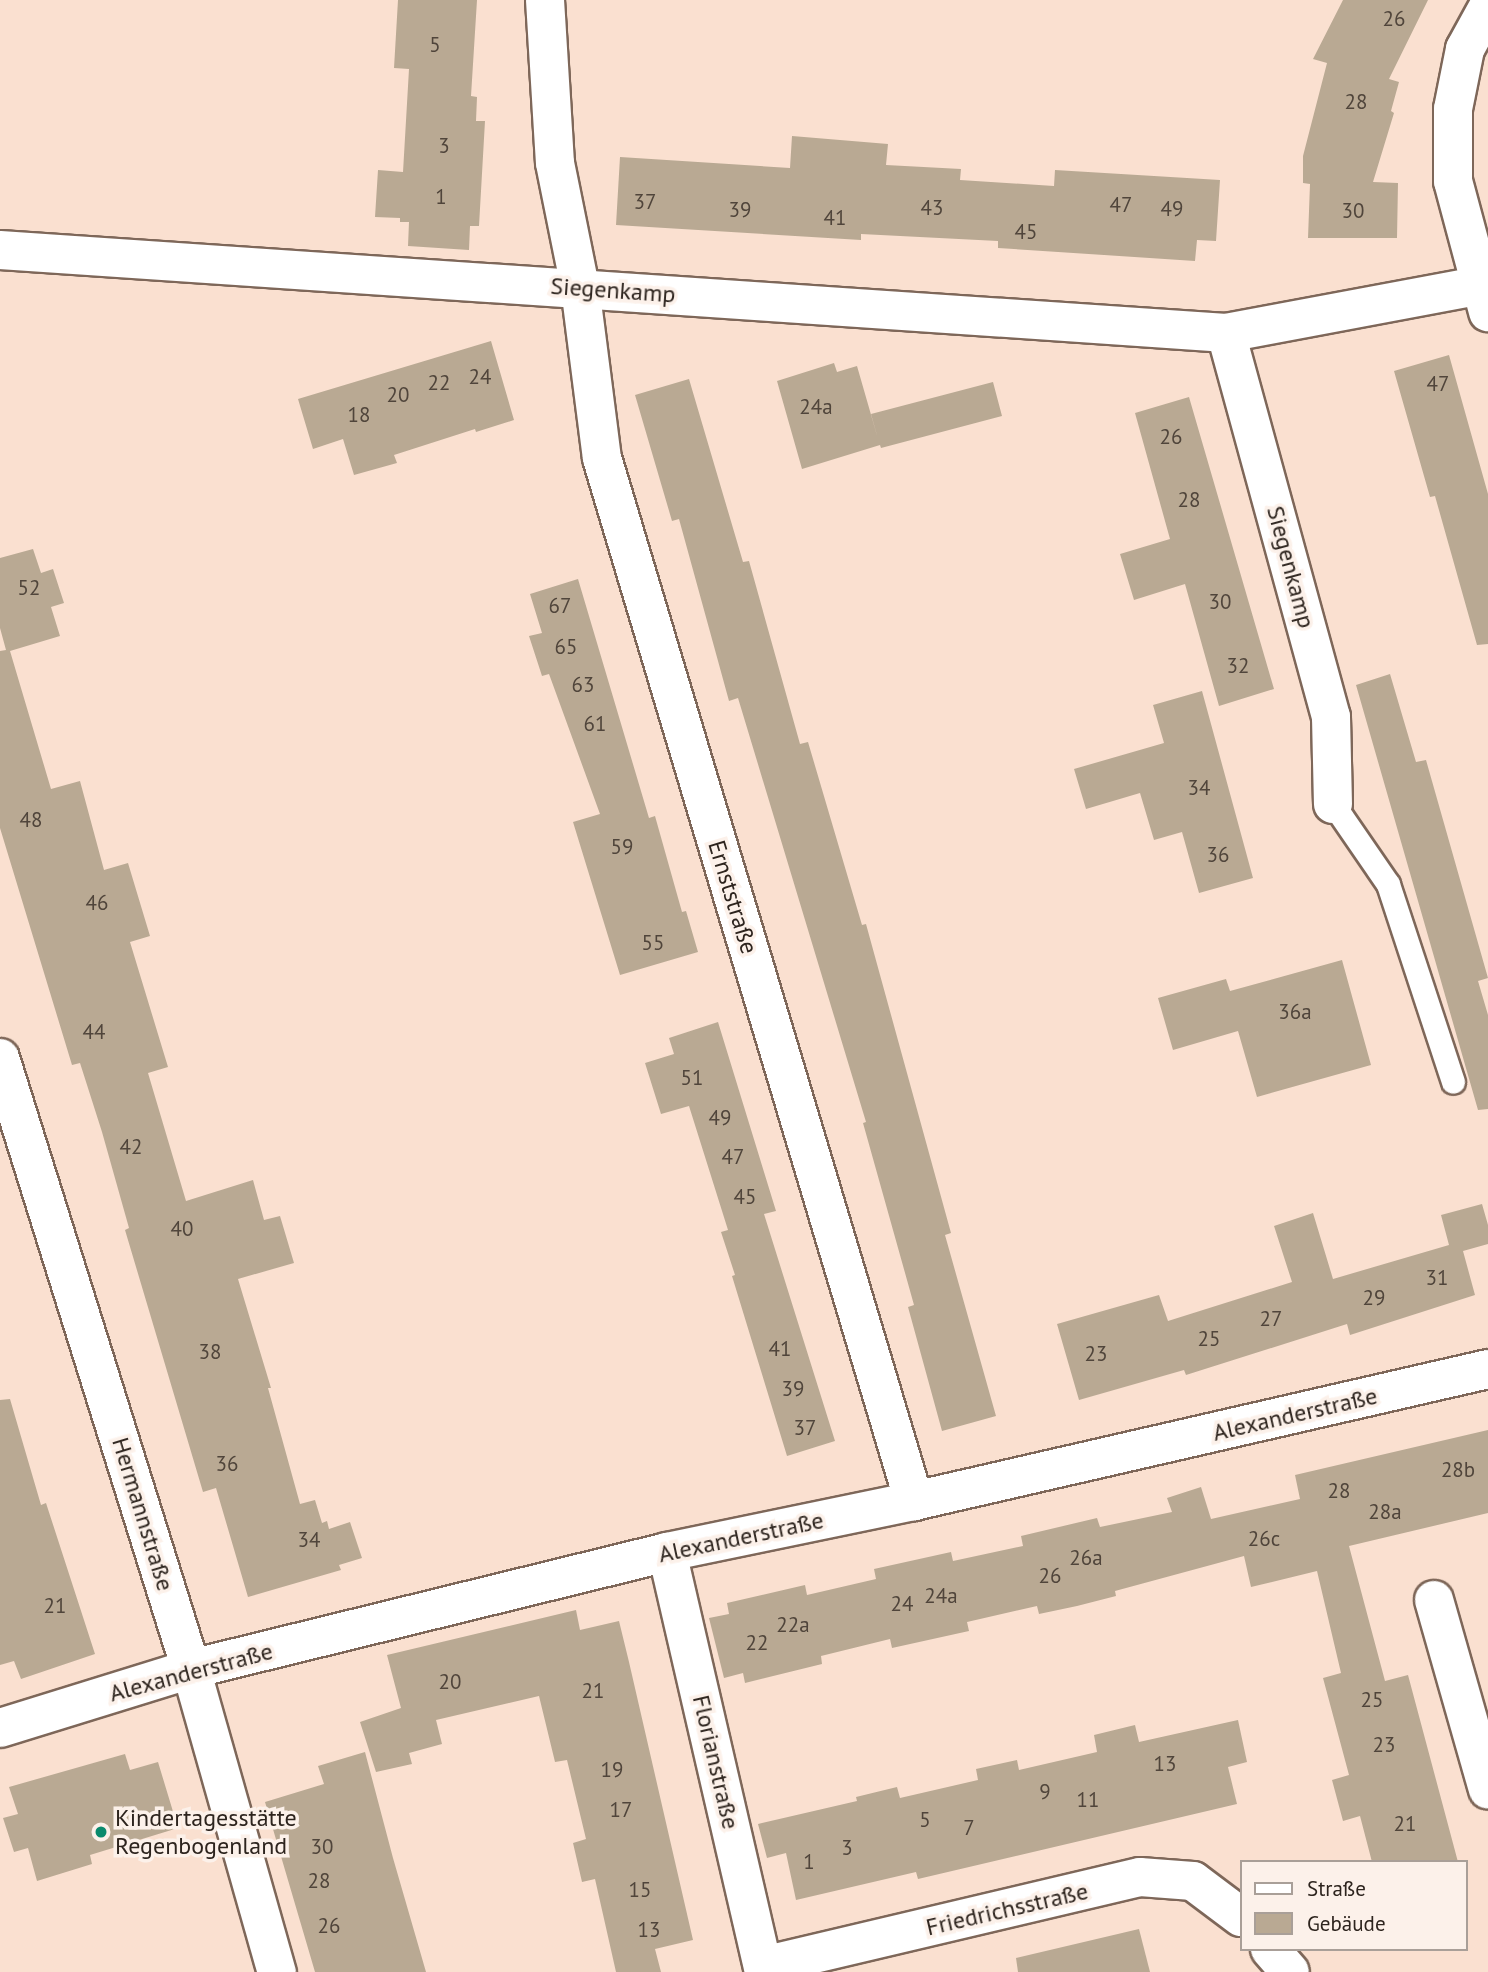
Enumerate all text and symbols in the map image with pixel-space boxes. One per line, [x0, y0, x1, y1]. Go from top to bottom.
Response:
house number: 26 [1383, 6, 1405, 32]
house number: 5 [429, 32, 441, 58]
house number: 28 [1345, 89, 1367, 115]
house number: 3 [438, 133, 450, 159]
house number: 1 [435, 184, 447, 210]
house number: 37 [634, 189, 656, 215]
house number: 47 [1110, 192, 1132, 218]
house number: 43 [921, 195, 943, 221]
house number: 49 [1161, 196, 1183, 222]
house number: 39 [729, 197, 751, 223]
house number: 30 [1342, 198, 1364, 224]
house number: 41 [824, 205, 846, 231]
house number: 45 [1015, 219, 1037, 245]
street label: Siegenkamp [550, 271, 676, 309]
house number: 24 [469, 364, 491, 390]
house number: 22 [428, 370, 450, 396]
house number: 47 [1427, 371, 1449, 397]
house number: 20 [387, 382, 409, 408]
house number: 24a [799, 394, 833, 420]
house number: 18 [348, 402, 370, 428]
house number: 26 [1160, 424, 1182, 450]
house number: 28 [1178, 487, 1200, 513]
street label: Siegenkamp [1261, 503, 1321, 631]
house number: 52 [18, 575, 40, 601]
house number: 30 [1209, 589, 1231, 615]
house number: 67 [549, 593, 571, 619]
house number: 65 [555, 634, 577, 660]
house number: 32 [1227, 653, 1249, 679]
house number: 63 [572, 672, 594, 698]
house number: 61 [584, 711, 606, 737]
house number: 34 [1188, 775, 1210, 801]
house number: 48 [20, 807, 42, 833]
house number: 59 [611, 834, 633, 860]
street label: Ernststraße [702, 837, 764, 957]
house number: 36 [1207, 842, 1229, 868]
house number: 46 [86, 890, 108, 916]
house number: 55 [642, 930, 664, 956]
house number: 36a [1278, 999, 1312, 1025]
house number: 44 [83, 1019, 105, 1045]
house number: 51 [681, 1065, 703, 1091]
house number: 49 [709, 1105, 731, 1131]
house number: 42 [120, 1134, 142, 1160]
house number: 47 [722, 1144, 744, 1170]
house number: 45 [734, 1184, 756, 1210]
house number: 40 [171, 1216, 193, 1242]
house number: 31 [1426, 1265, 1448, 1291]
house number: 29 [1363, 1285, 1385, 1311]
house number: 27 [1260, 1306, 1282, 1332]
house number: 25 [1198, 1326, 1220, 1352]
house number: 41 [769, 1336, 791, 1362]
house number: 38 [199, 1339, 221, 1365]
house number: 23 [1085, 1341, 1107, 1367]
house number: 39 [782, 1376, 804, 1402]
street label: Alexanderstraße [1210, 1381, 1380, 1447]
house number: 37 [794, 1415, 816, 1441]
street label: Hermannstraße [106, 1434, 180, 1594]
house number: 36 [216, 1451, 238, 1477]
house number: 28b [1441, 1457, 1475, 1483]
house number: 28 [1328, 1478, 1350, 1504]
house number: 28a [1368, 1499, 1402, 1525]
street label: Alexanderstraße [656, 1505, 826, 1569]
house number: 26c [1248, 1526, 1280, 1552]
house number: 34 [298, 1527, 320, 1553]
house number: 26a [1069, 1545, 1103, 1571]
house number: 26 [1039, 1563, 1061, 1589]
house number: 24a [924, 1583, 958, 1609]
house number: 24 [891, 1591, 913, 1617]
house number: 21 [44, 1593, 66, 1619]
house number: 22a [776, 1612, 810, 1638]
house number: 22 [746, 1630, 768, 1656]
street label: Alexanderstraße [106, 1636, 276, 1708]
house number: 20 [439, 1669, 461, 1695]
house number: 21 [582, 1678, 604, 1704]
house number: 25 [1361, 1687, 1383, 1713]
street label: Florianstraße [687, 1692, 745, 1832]
house number: 23 [1373, 1732, 1395, 1758]
house number: 13 [1154, 1751, 1176, 1777]
house number: 19 [601, 1757, 623, 1783]
house number: 9 [1039, 1779, 1051, 1805]
house number: 11 [1077, 1787, 1099, 1813]
house number: 17 [610, 1797, 632, 1823]
place label: Kindertagesstätte Regenbogenland [115, 1804, 297, 1860]
house number: 5 [919, 1807, 931, 1833]
house number: 21 [1394, 1811, 1416, 1837]
house number: 7 [963, 1815, 975, 1841]
marker: Kindertagesstätte Regenbogenland [93, 1824, 109, 1840]
house number: 30 [311, 1834, 333, 1860]
house number: 3 [841, 1835, 853, 1861]
house number: 1 [803, 1849, 815, 1875]
legend [1240, 1860, 1467, 1951]
house number: 28 [308, 1868, 330, 1894]
text: Straße [1307, 1875, 1366, 1902]
street label: Friedrichsstraße [923, 1876, 1091, 1942]
house number: 15 [629, 1877, 651, 1903]
text: Gebäude [1307, 1910, 1386, 1937]
house number: 26 [318, 1913, 340, 1939]
house number: 13 [638, 1917, 660, 1943]

